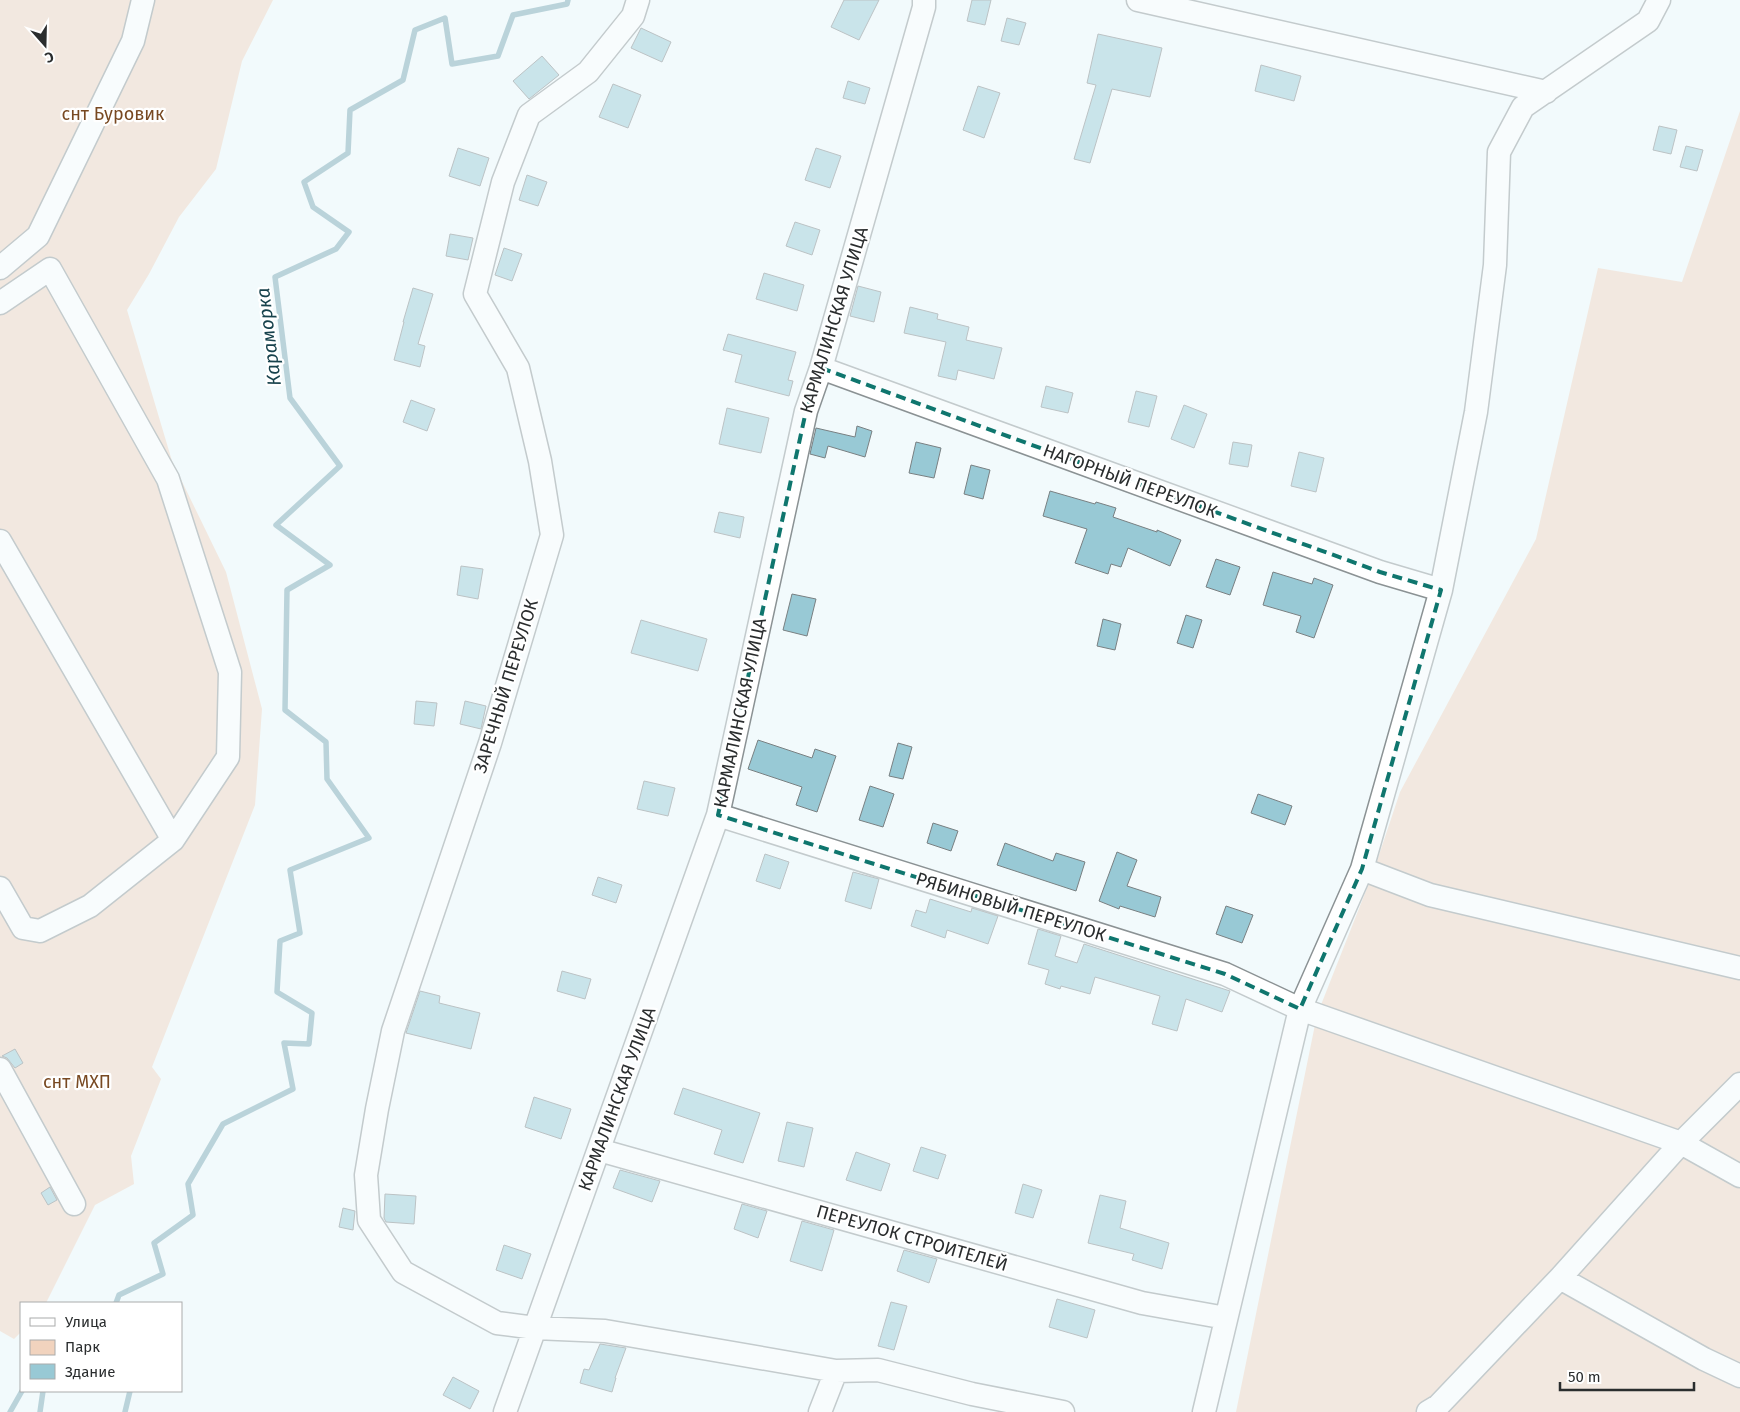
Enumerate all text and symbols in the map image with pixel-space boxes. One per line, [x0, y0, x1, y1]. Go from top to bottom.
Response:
north arrow [20, 20, 70, 70]
text: С [43, 47, 56, 66]
park label: снт Буровик [62, 103, 165, 125]
street label: КАРМАЛИНСКАЯ УЛИЦА [795, 223, 873, 416]
water label: Караморка [251, 286, 286, 387]
street label: НАГОРНЫЙ ПЕРЕУЛОК [1040, 439, 1220, 523]
street label: ЗАРЕЧНЫЙ ПЕРЕУЛОК [469, 596, 543, 776]
street label: КАРМАЛИНСКАЯ УЛИЦА [709, 615, 771, 810]
street label: РЯБИНОВЫЙ ПЕРЕУЛОК [913, 868, 1109, 947]
street label: КАРМАЛИНСКАЯ УЛИЦА [573, 1003, 661, 1194]
park label: снт МХП [43, 1071, 111, 1093]
street label: ПЕРЕУЛОК СТРОИТЕЛЕЙ [814, 1200, 1010, 1276]
legend [20, 1302, 182, 1392]
text: Улица [65, 1313, 107, 1331]
text: Парк [65, 1338, 100, 1356]
scale bar [1560, 1360, 1694, 1392]
text: Здание [65, 1363, 115, 1381]
text: 50 m [1568, 1368, 1601, 1386]

